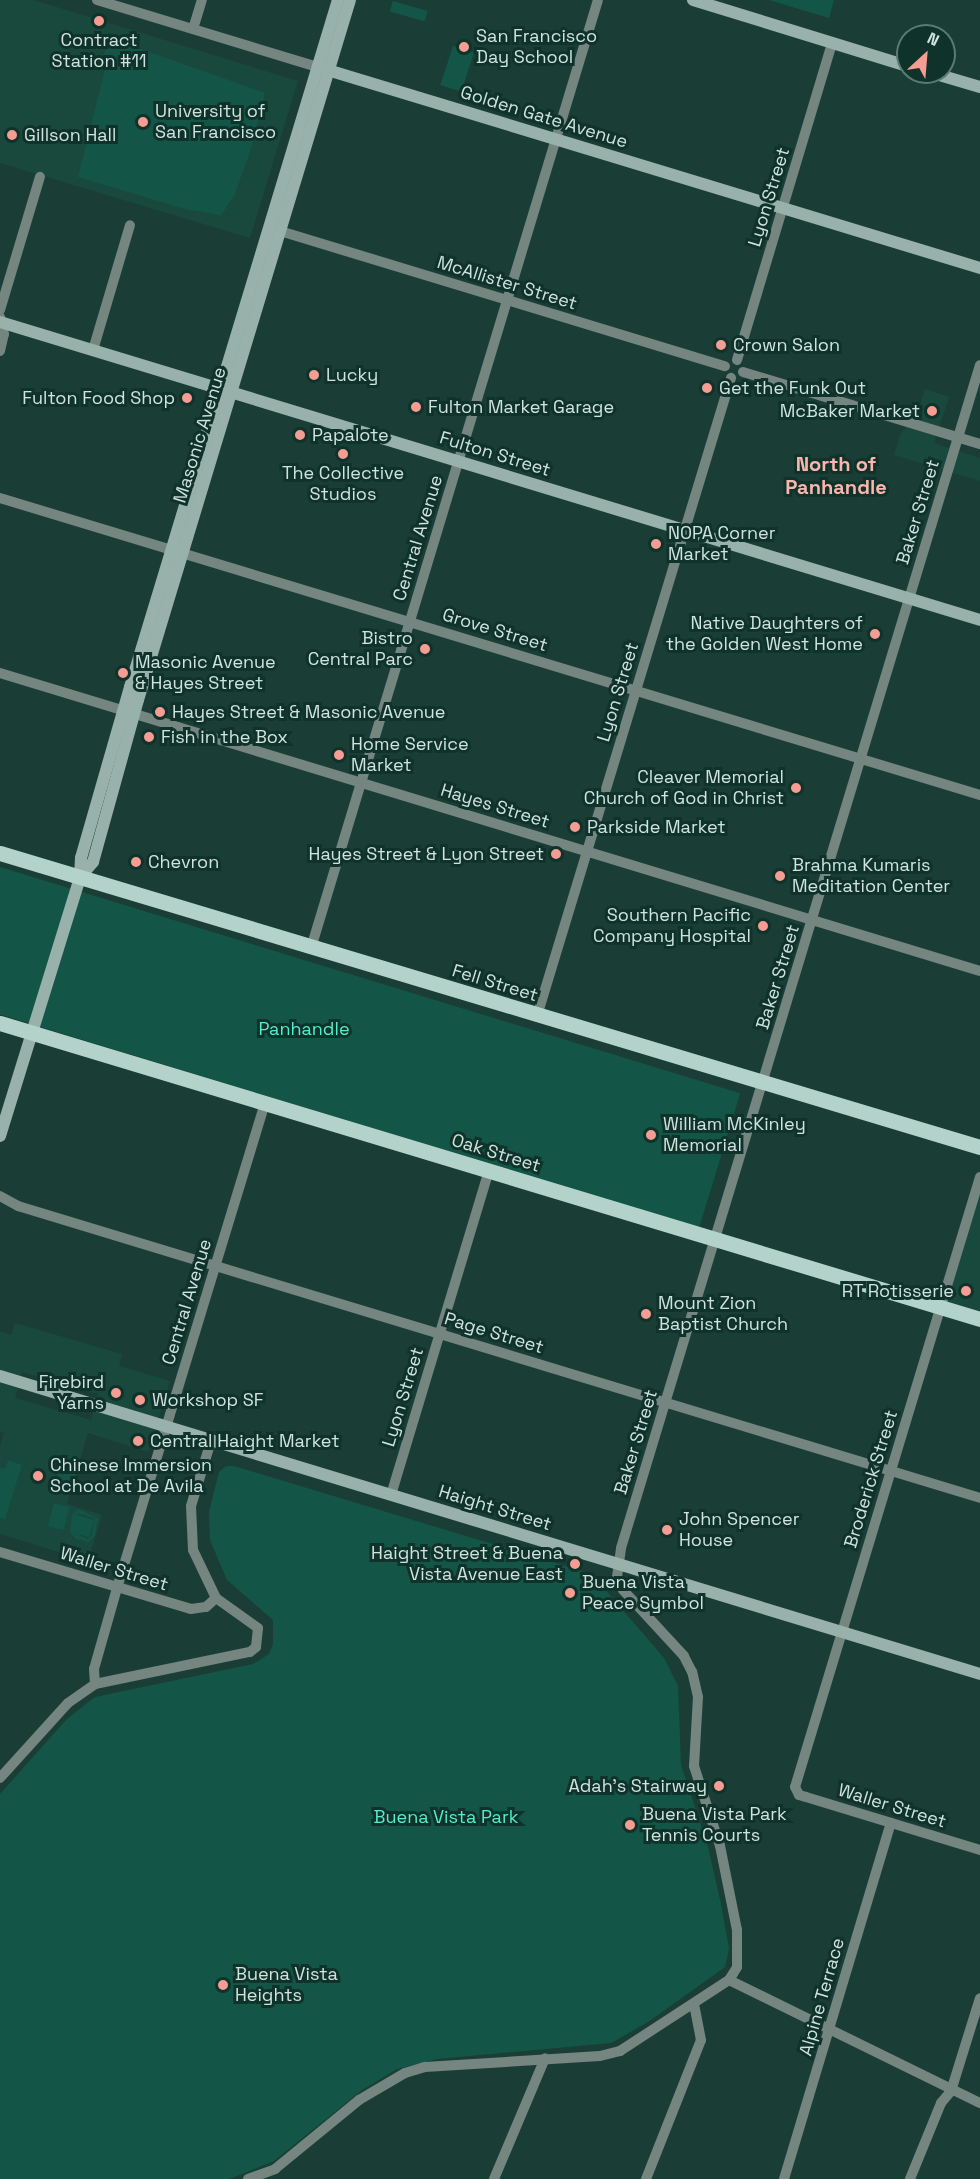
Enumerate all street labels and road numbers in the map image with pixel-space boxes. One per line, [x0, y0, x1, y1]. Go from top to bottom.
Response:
street label: Golden Gate Avenue [458, 81, 630, 153]
street label: Lyon Street [744, 145, 794, 249]
street label: McAllister Street [434, 251, 580, 315]
street label: Masonic Avenue [169, 364, 231, 506]
street label: Fulton Street [437, 427, 553, 481]
street label: Baker Street [892, 457, 944, 567]
street label: Central Avenue [389, 472, 447, 604]
street label: Grove Street [440, 604, 550, 656]
street label: Lyon Street [593, 640, 643, 744]
street label: Hayes Street [438, 779, 552, 833]
street label: Baker Street [752, 922, 804, 1032]
street label: Fell Street [449, 960, 541, 1006]
street label: Oak Street [449, 1129, 543, 1177]
street label: Central Avenue [158, 1236, 216, 1368]
street label: Page Street [442, 1308, 546, 1358]
street label: Lyon Street [378, 1345, 428, 1449]
street label: Baker Street [610, 1387, 662, 1497]
street label: Broderick Street [840, 1407, 902, 1551]
street label: Haight Street [436, 1481, 554, 1535]
street label: Waller Street [57, 1542, 171, 1596]
street label: Waller Street [835, 1779, 949, 1833]
street label: Alpine Terrace [795, 1935, 849, 2059]

